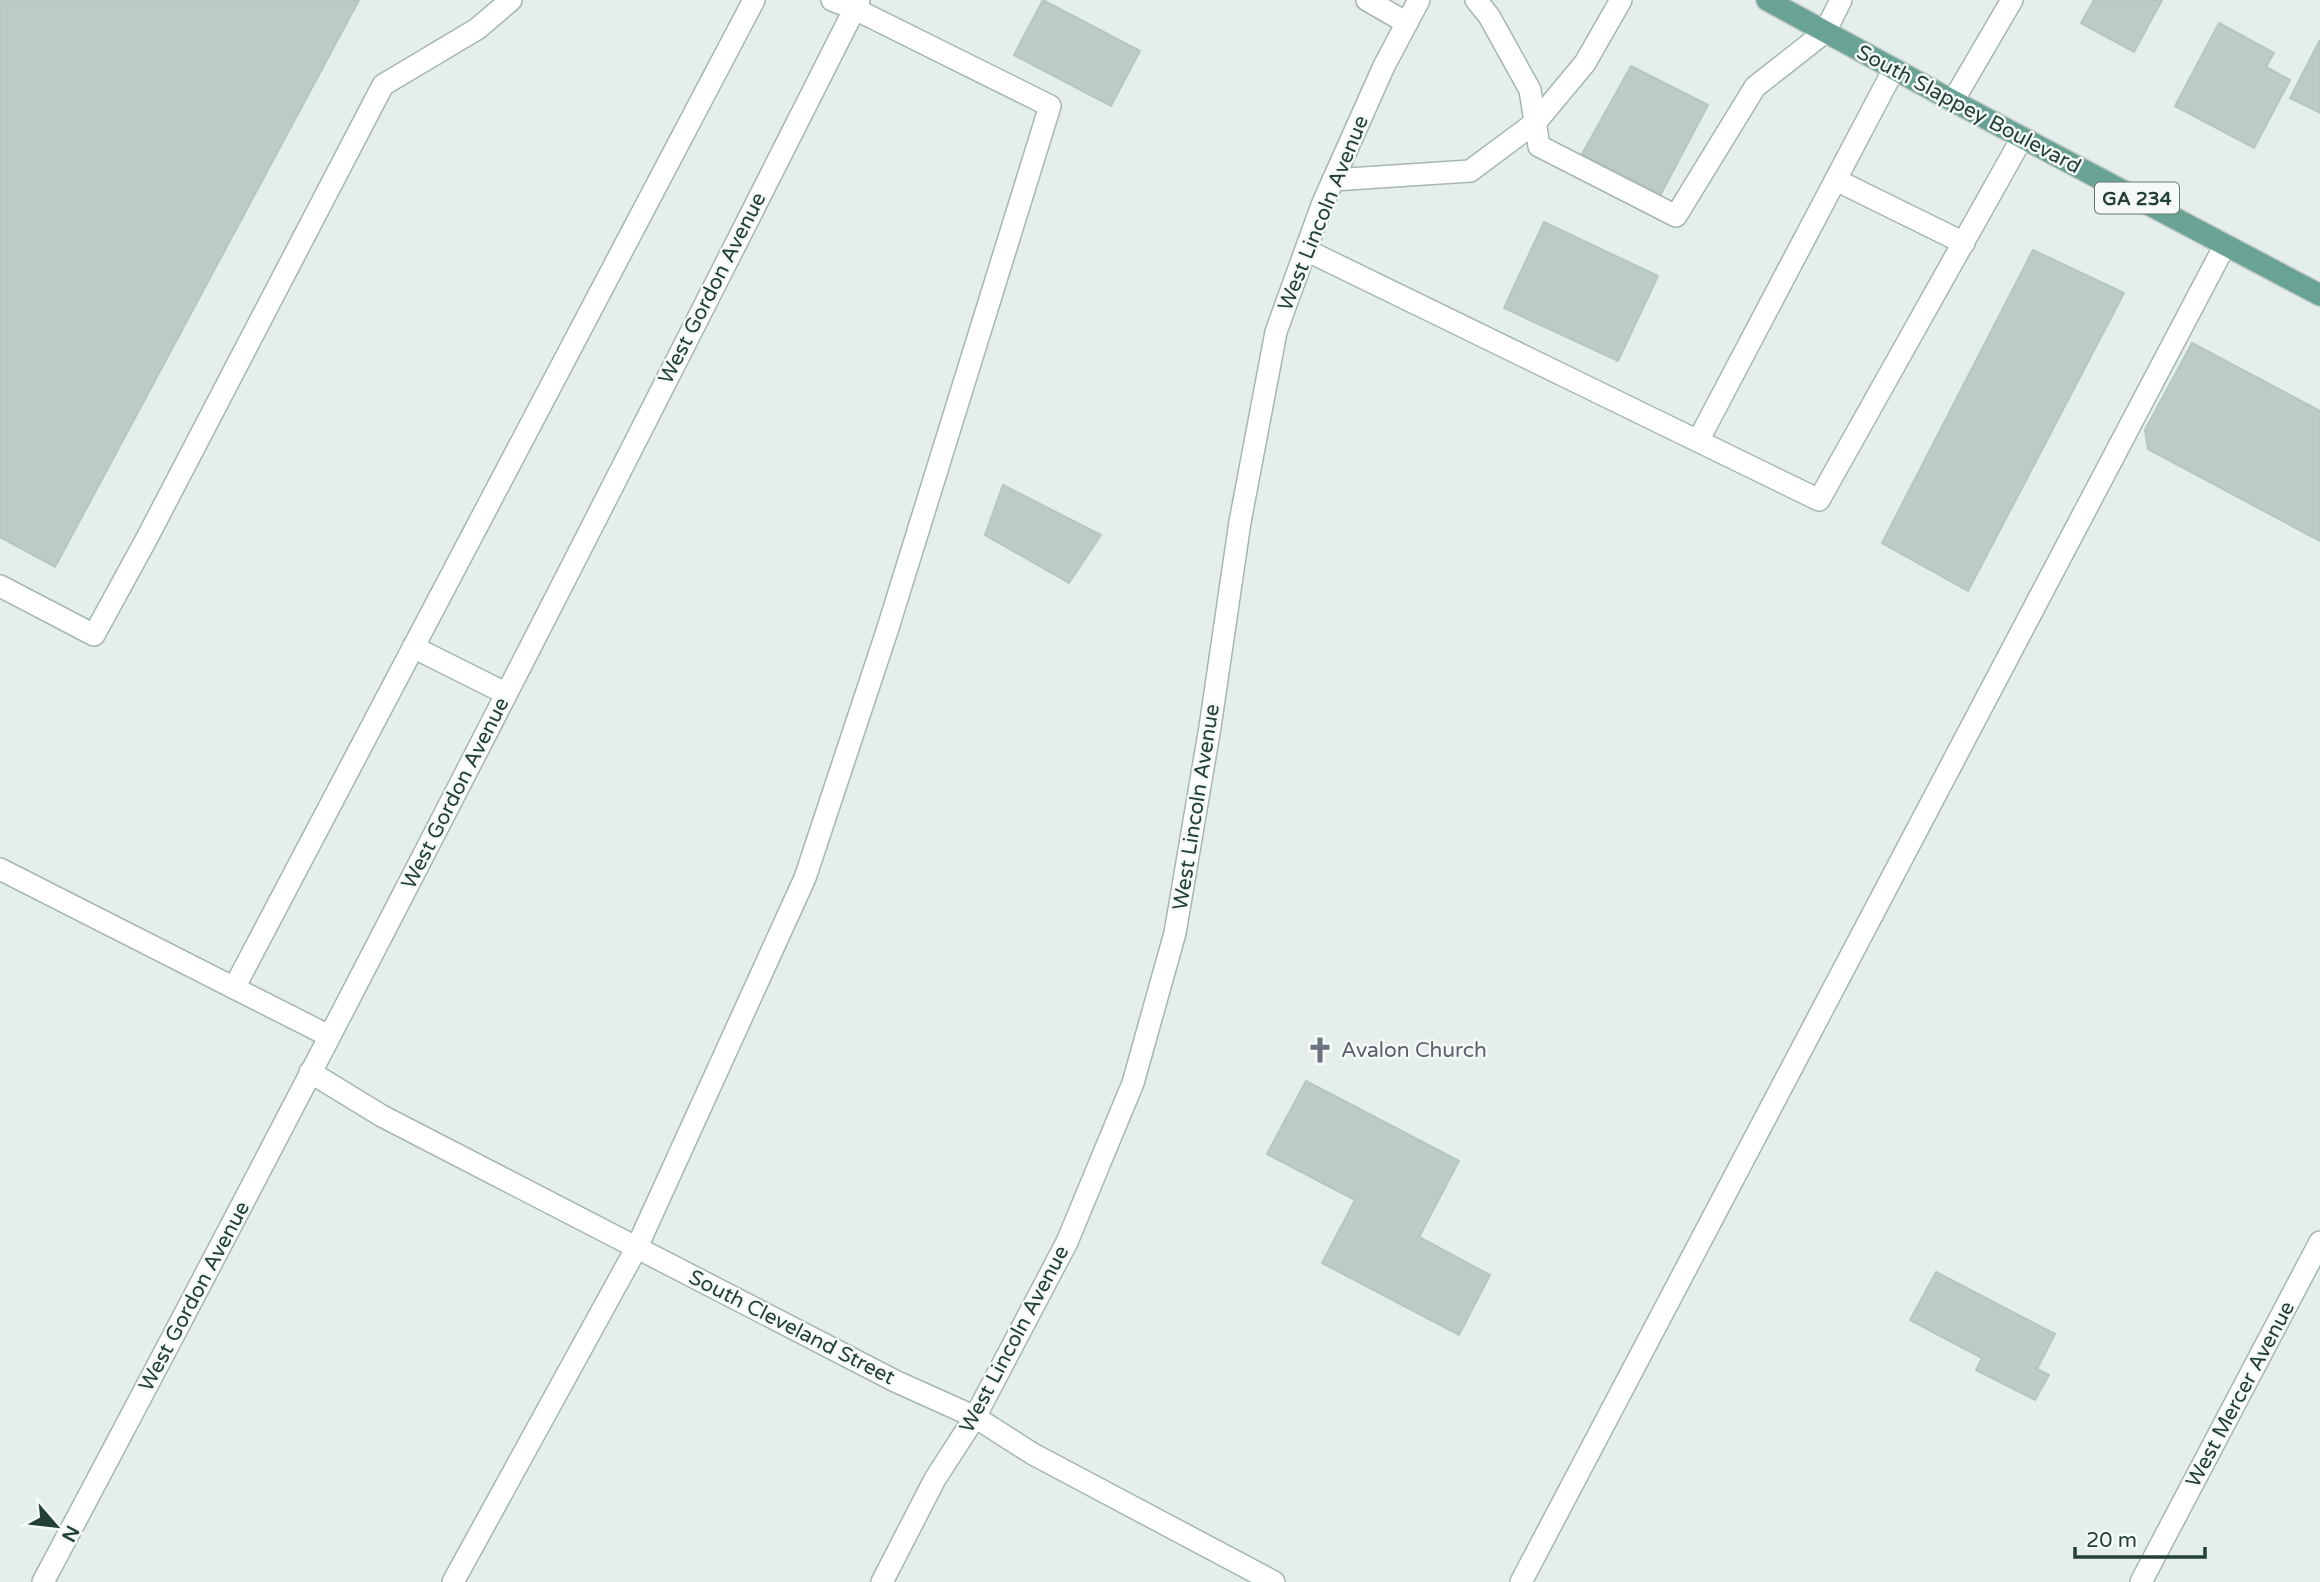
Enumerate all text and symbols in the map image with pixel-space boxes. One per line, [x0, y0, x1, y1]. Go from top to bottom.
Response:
street label: South Slappey Boulevard [1852, 40, 2085, 179]
street label: West Lincoln Avenue [1273, 112, 1374, 314]
road number: GA 234 [2095, 182, 2179, 214]
street label: West Gordon Avenue [653, 188, 772, 388]
street label: West Gordon Avenue [396, 693, 515, 893]
street label: West Lincoln Avenue [1168, 702, 1225, 912]
church icon: Avalon Church [1305, 1035, 1335, 1065]
place label: Avalon Church [1341, 1038, 1487, 1063]
street label: West Gordon Avenue [134, 1197, 255, 1395]
street label: West Lincoln Avenue [955, 1241, 1074, 1437]
street label: South Cleveland Street [685, 1265, 899, 1390]
street label: West Mercer Avenue [2181, 1297, 2300, 1491]
north arrow [21, 1491, 91, 1561]
scale bar [2075, 1516, 2204, 1560]
text: N [57, 1522, 83, 1545]
text: 20 m [2086, 1528, 2137, 1553]

